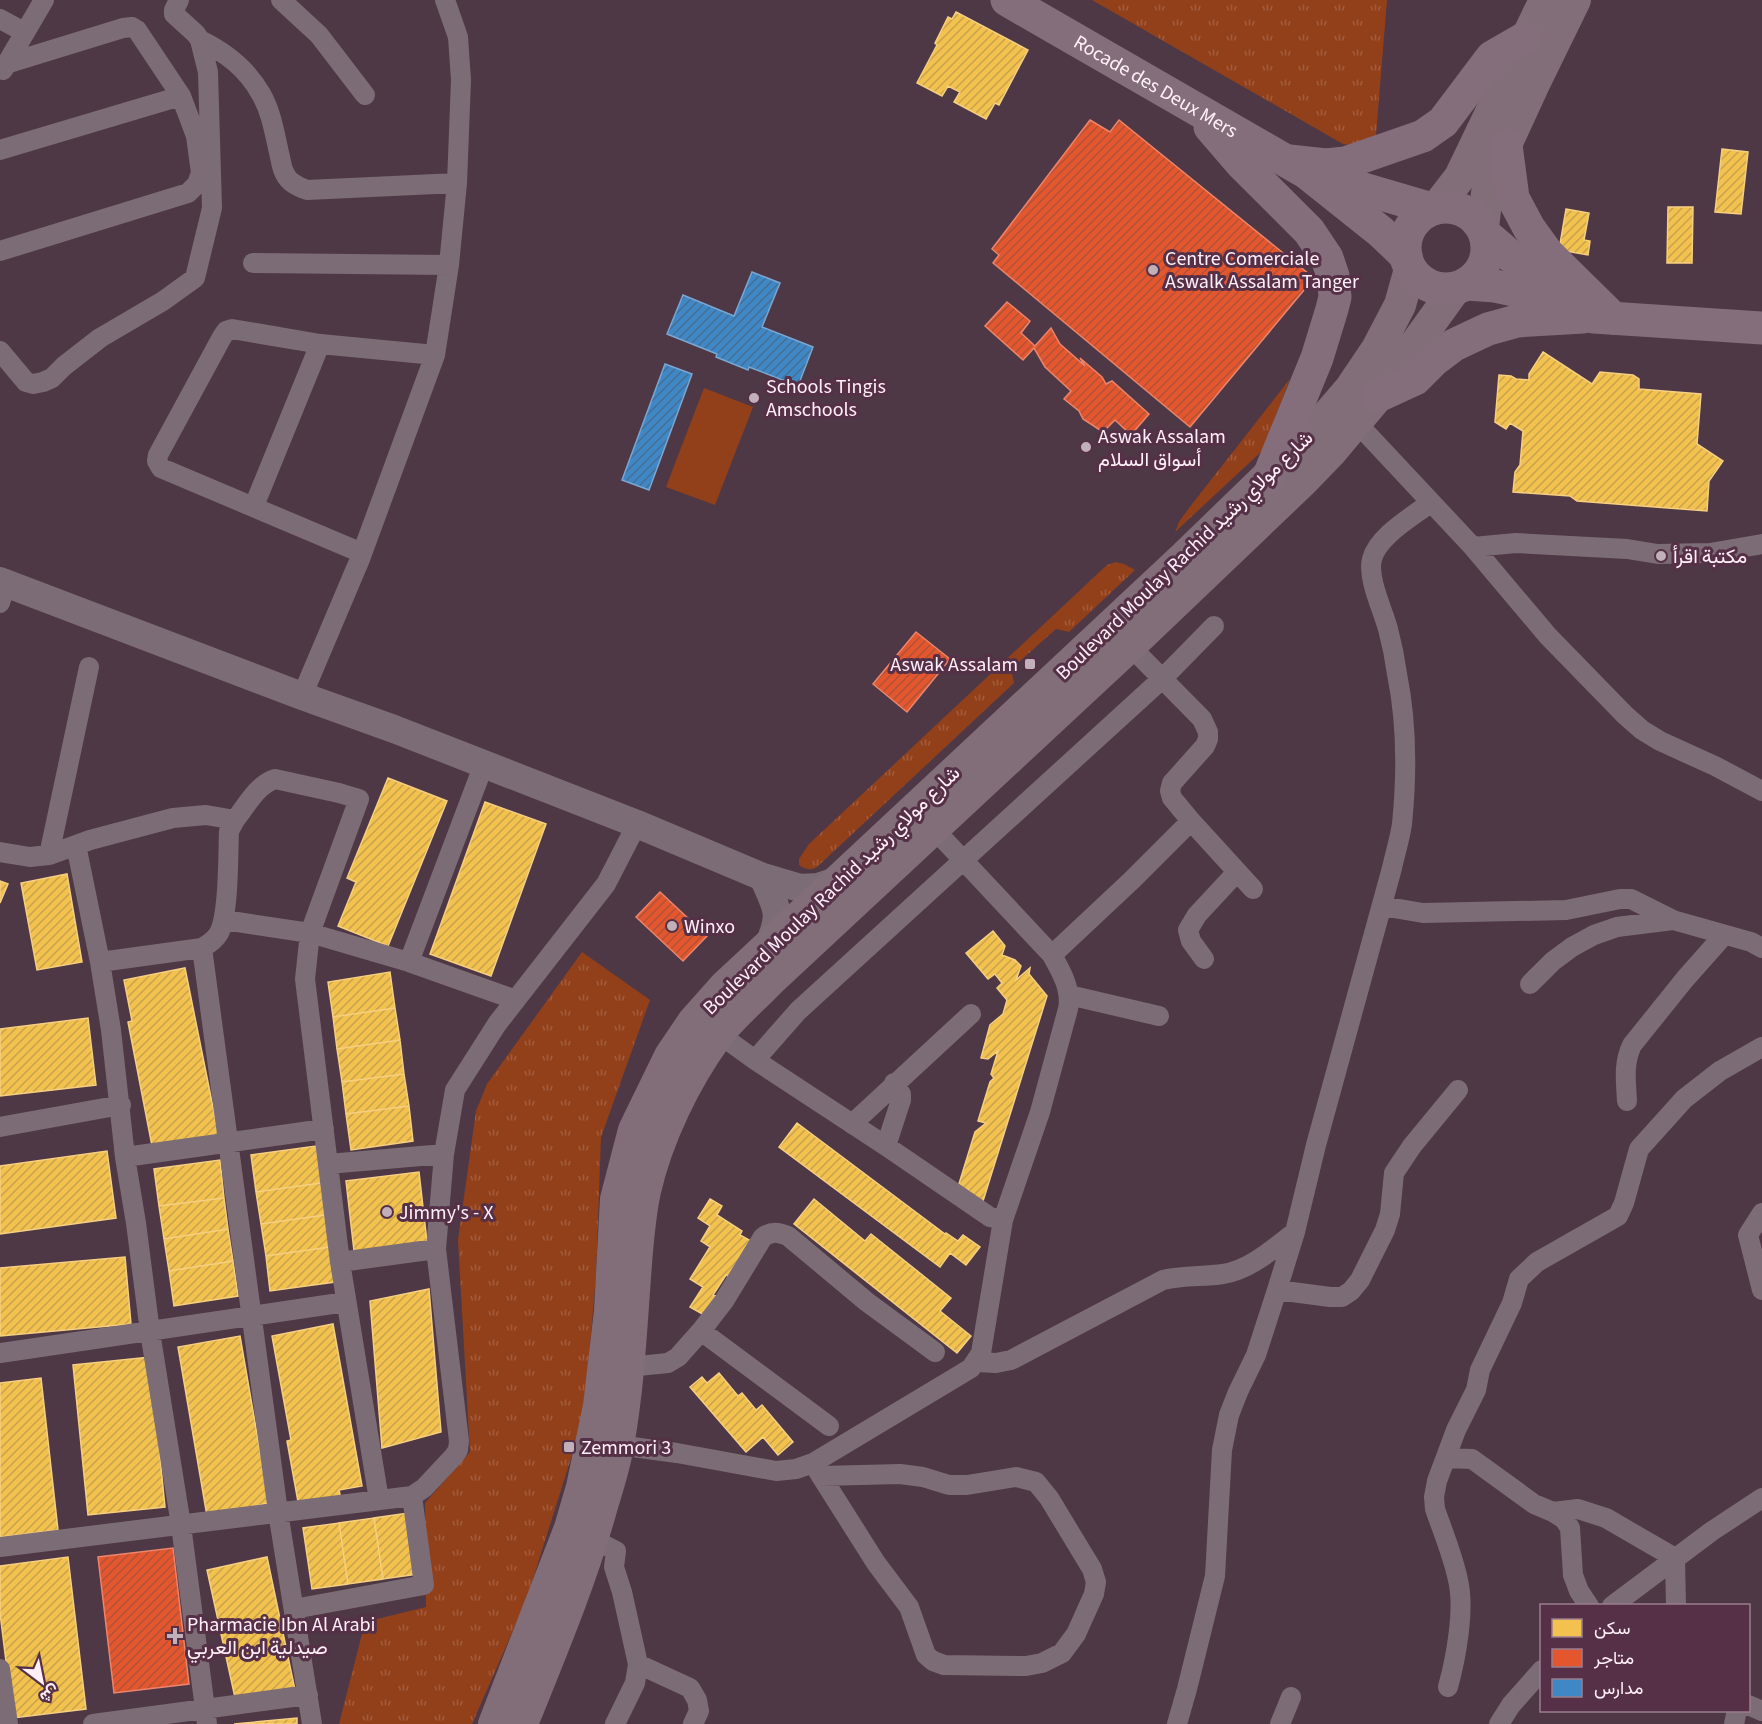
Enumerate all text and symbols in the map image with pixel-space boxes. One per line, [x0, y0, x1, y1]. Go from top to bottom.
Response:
street label: Rocade des Deux Mers [1068, 28, 1243, 145]
place label: Centre Comerciale Aswalk Assalam Tanger [1165, 245, 1359, 296]
marker: Centre Comerciale Aswalk Assalam Tanger [1146, 263, 1160, 277]
place label: Schools Tingis Amschools [766, 373, 886, 424]
marker: Schools Tingis Amschools [747, 391, 761, 405]
place label: Aswak Assalam أسواق السلام [1098, 423, 1226, 474]
street label: Boulevard Moulay Rachid شارع مولاي رشيد [1050, 425, 1321, 688]
marker: Aswak Assalam أسواق السلام [1079, 440, 1093, 454]
place label: مكتبة اقرأ [1673, 543, 1747, 571]
marker: مكتبة اقرأ [1654, 549, 1668, 563]
place label: Aswak Assalam [890, 651, 1018, 679]
marker: Aswak Assalam [1023, 657, 1037, 671]
street label: Boulevard Moulay Rachid شارع مولاي رشيد [697, 760, 968, 1023]
place label: Winxo [684, 913, 735, 941]
marker: Winxo [665, 919, 679, 933]
place label: Jimmy's - X [399, 1199, 493, 1227]
marker: Jimmy's - X [380, 1205, 394, 1219]
place label: Zemmori 3 [581, 1434, 671, 1462]
marker: Zemmori 3 [562, 1440, 576, 1454]
legend [1540, 1604, 1750, 1712]
place label: Pharmacie Ibn Al Arabi صيدلية ابن العربي [187, 1611, 375, 1664]
text: سكن [1594, 1616, 1630, 1641]
marker: Pharmacie Ibn Al Arabi صيدلية ابن العربي [168, 1629, 182, 1643]
text: متاجر [1593, 1646, 1634, 1671]
north arrow [12, 1652, 72, 1712]
text: مدارس [1594, 1676, 1643, 1701]
text: ش [35, 1679, 63, 1708]

